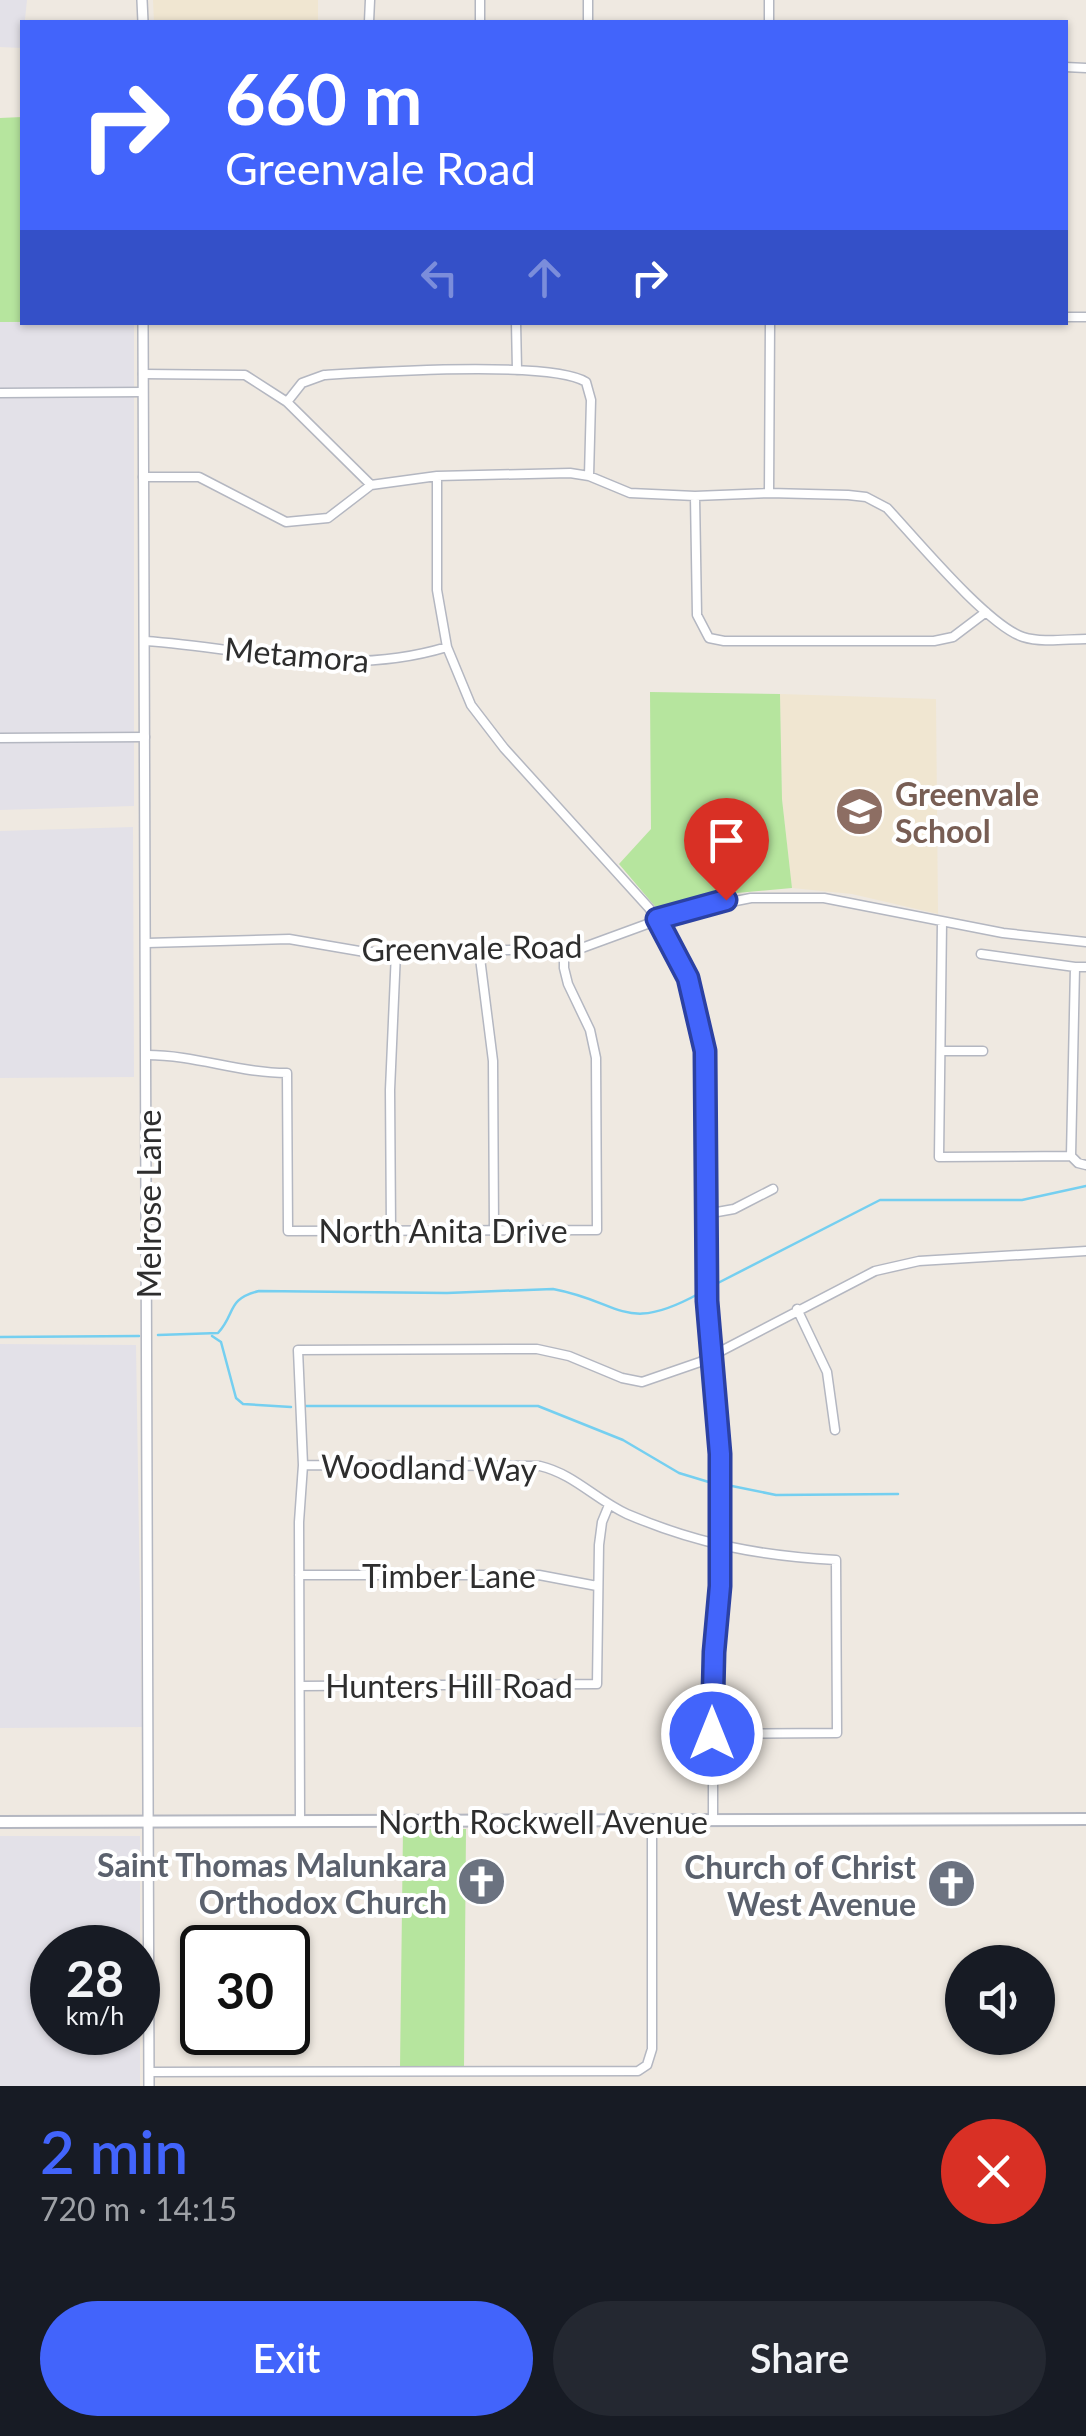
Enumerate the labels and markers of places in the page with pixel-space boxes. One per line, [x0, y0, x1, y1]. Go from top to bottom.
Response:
place label: Greenvale School [895, 774, 1039, 850]
school or university icon: Greenvale School [834, 785, 886, 837]
pin [684, 798, 769, 901]
place label: Saint Thomas Malunkara Orthodox Church [97, 1845, 447, 1921]
place label: Church of Christ West Avenue [684, 1847, 916, 1923]
church icon: Saint Thomas Malunkara Orthodox Church [456, 1856, 508, 1908]
church icon: Church of Christ West Avenue [925, 1858, 977, 1910]

